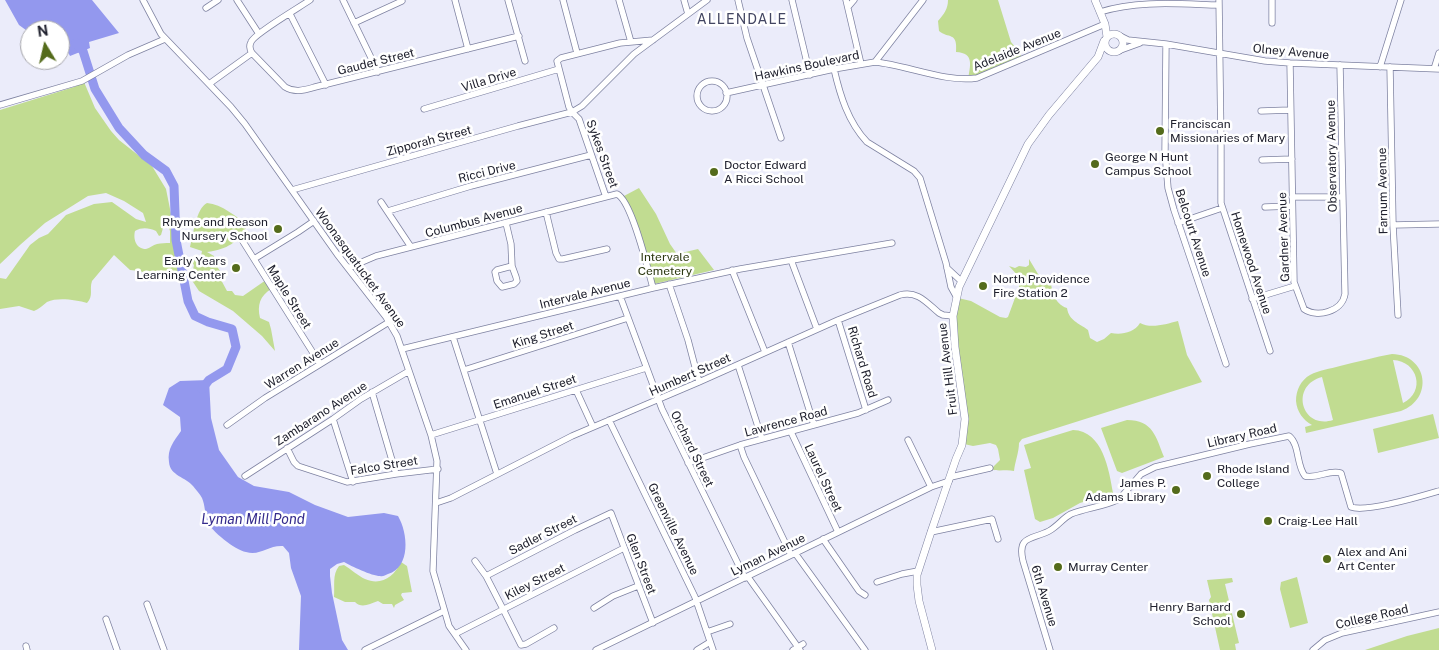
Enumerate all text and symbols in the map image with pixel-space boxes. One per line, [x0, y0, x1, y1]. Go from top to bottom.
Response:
district label: ALLENDALE [696, 12, 788, 28]
north arrow [20, 20, 70, 70]
text: N [36, 22, 49, 40]
street label: Adelaide Avenue [971, 26, 1063, 74]
street label: Olney Avenue [1252, 41, 1330, 63]
street label: Gaudet Street [336, 45, 416, 79]
street label: Hawkins Boulevard [753, 48, 861, 84]
street label: Villa Drive [460, 65, 518, 95]
street label: Observatory Avenue [1324, 100, 1340, 212]
place label: Franciscan Missionaries of Mary [1170, 117, 1285, 145]
street label: Sykes Street [583, 118, 621, 190]
street label: Zipporah Street [385, 123, 473, 159]
marker: Franciscan Missionaries of Mary [1154, 125, 1166, 137]
street label: Farnum Avenue [1375, 147, 1391, 235]
place label: George N Hunt Campus School [1105, 150, 1192, 178]
street label: Ricci Drive [457, 158, 517, 186]
place label: Doctor Edward A Ricci School [724, 158, 806, 186]
marker: George N Hunt Campus School [1089, 158, 1101, 170]
marker: Doctor Edward A Ricci School [708, 166, 720, 178]
street label: Belcourt Avenue [1172, 187, 1214, 279]
street label: Gardner Avenue [1275, 192, 1293, 282]
street label: Columbus Avenue [424, 201, 524, 241]
street label: Woonasquatucket Avenue [312, 205, 408, 331]
street label: Homewood Avenue [1228, 210, 1274, 316]
place label: Rhyme and Reason Nursery School [162, 215, 268, 243]
marker: Rhyme and Reason Nursery School [272, 223, 284, 235]
park label: Intervale Cemetery [638, 250, 692, 278]
place label: Early Years Learning Center [136, 254, 226, 282]
marker: Early Years Learning Center [230, 262, 242, 274]
street label: Maple Street [264, 262, 314, 332]
place label: North Providence Fire Station 2 [993, 272, 1090, 300]
street label: Intervale Avenue [538, 276, 632, 312]
marker: North Providence Fire Station 2 [977, 280, 989, 292]
street label: King Street [511, 318, 575, 352]
street label: Fruit Hill Avenue [935, 322, 961, 416]
street label: Richard Road [844, 324, 880, 400]
street label: Warren Avenue [262, 335, 342, 393]
street label: Humbert Street [647, 351, 733, 399]
street label: Emanuel Street [492, 372, 578, 412]
street label: Zambarano Avenue [272, 379, 370, 449]
street label: Lawrence Road [743, 404, 829, 440]
street label: Orchard Street [667, 409, 717, 489]
street label: Library Road [1206, 421, 1278, 451]
street label: Laurel Street [801, 442, 845, 514]
street label: Falco Street [349, 454, 419, 478]
place label: Rhode Island College [1217, 462, 1289, 490]
marker: Rhode Island College [1201, 470, 1213, 482]
place label: James P. Adams Library [1085, 476, 1166, 504]
street label: Greenville Avenue [644, 481, 702, 577]
marker: James P. Adams Library [1170, 484, 1182, 496]
water label: Lyman Mill Pond [201, 512, 305, 528]
street label: Sadler Street [506, 512, 580, 558]
place label: Craig-Lee Hall [1278, 514, 1358, 528]
marker: Craig-Lee Hall [1262, 515, 1274, 527]
street label: Lyman Avenue [728, 531, 808, 579]
street label: Glen Street [623, 532, 659, 596]
place label: Alex and Ani Art Center [1337, 545, 1407, 573]
marker: Alex and Ani Art Center [1321, 553, 1333, 565]
place label: Murray Center [1068, 560, 1148, 574]
street label: Kiley Street [502, 561, 568, 603]
marker: Murray Center [1052, 561, 1064, 573]
street label: 6th Avenue [1028, 564, 1060, 628]
place label: Henry Barnard School [1149, 600, 1231, 628]
street label: College Road [1334, 602, 1410, 632]
marker: Henry Barnard School [1235, 608, 1247, 620]

